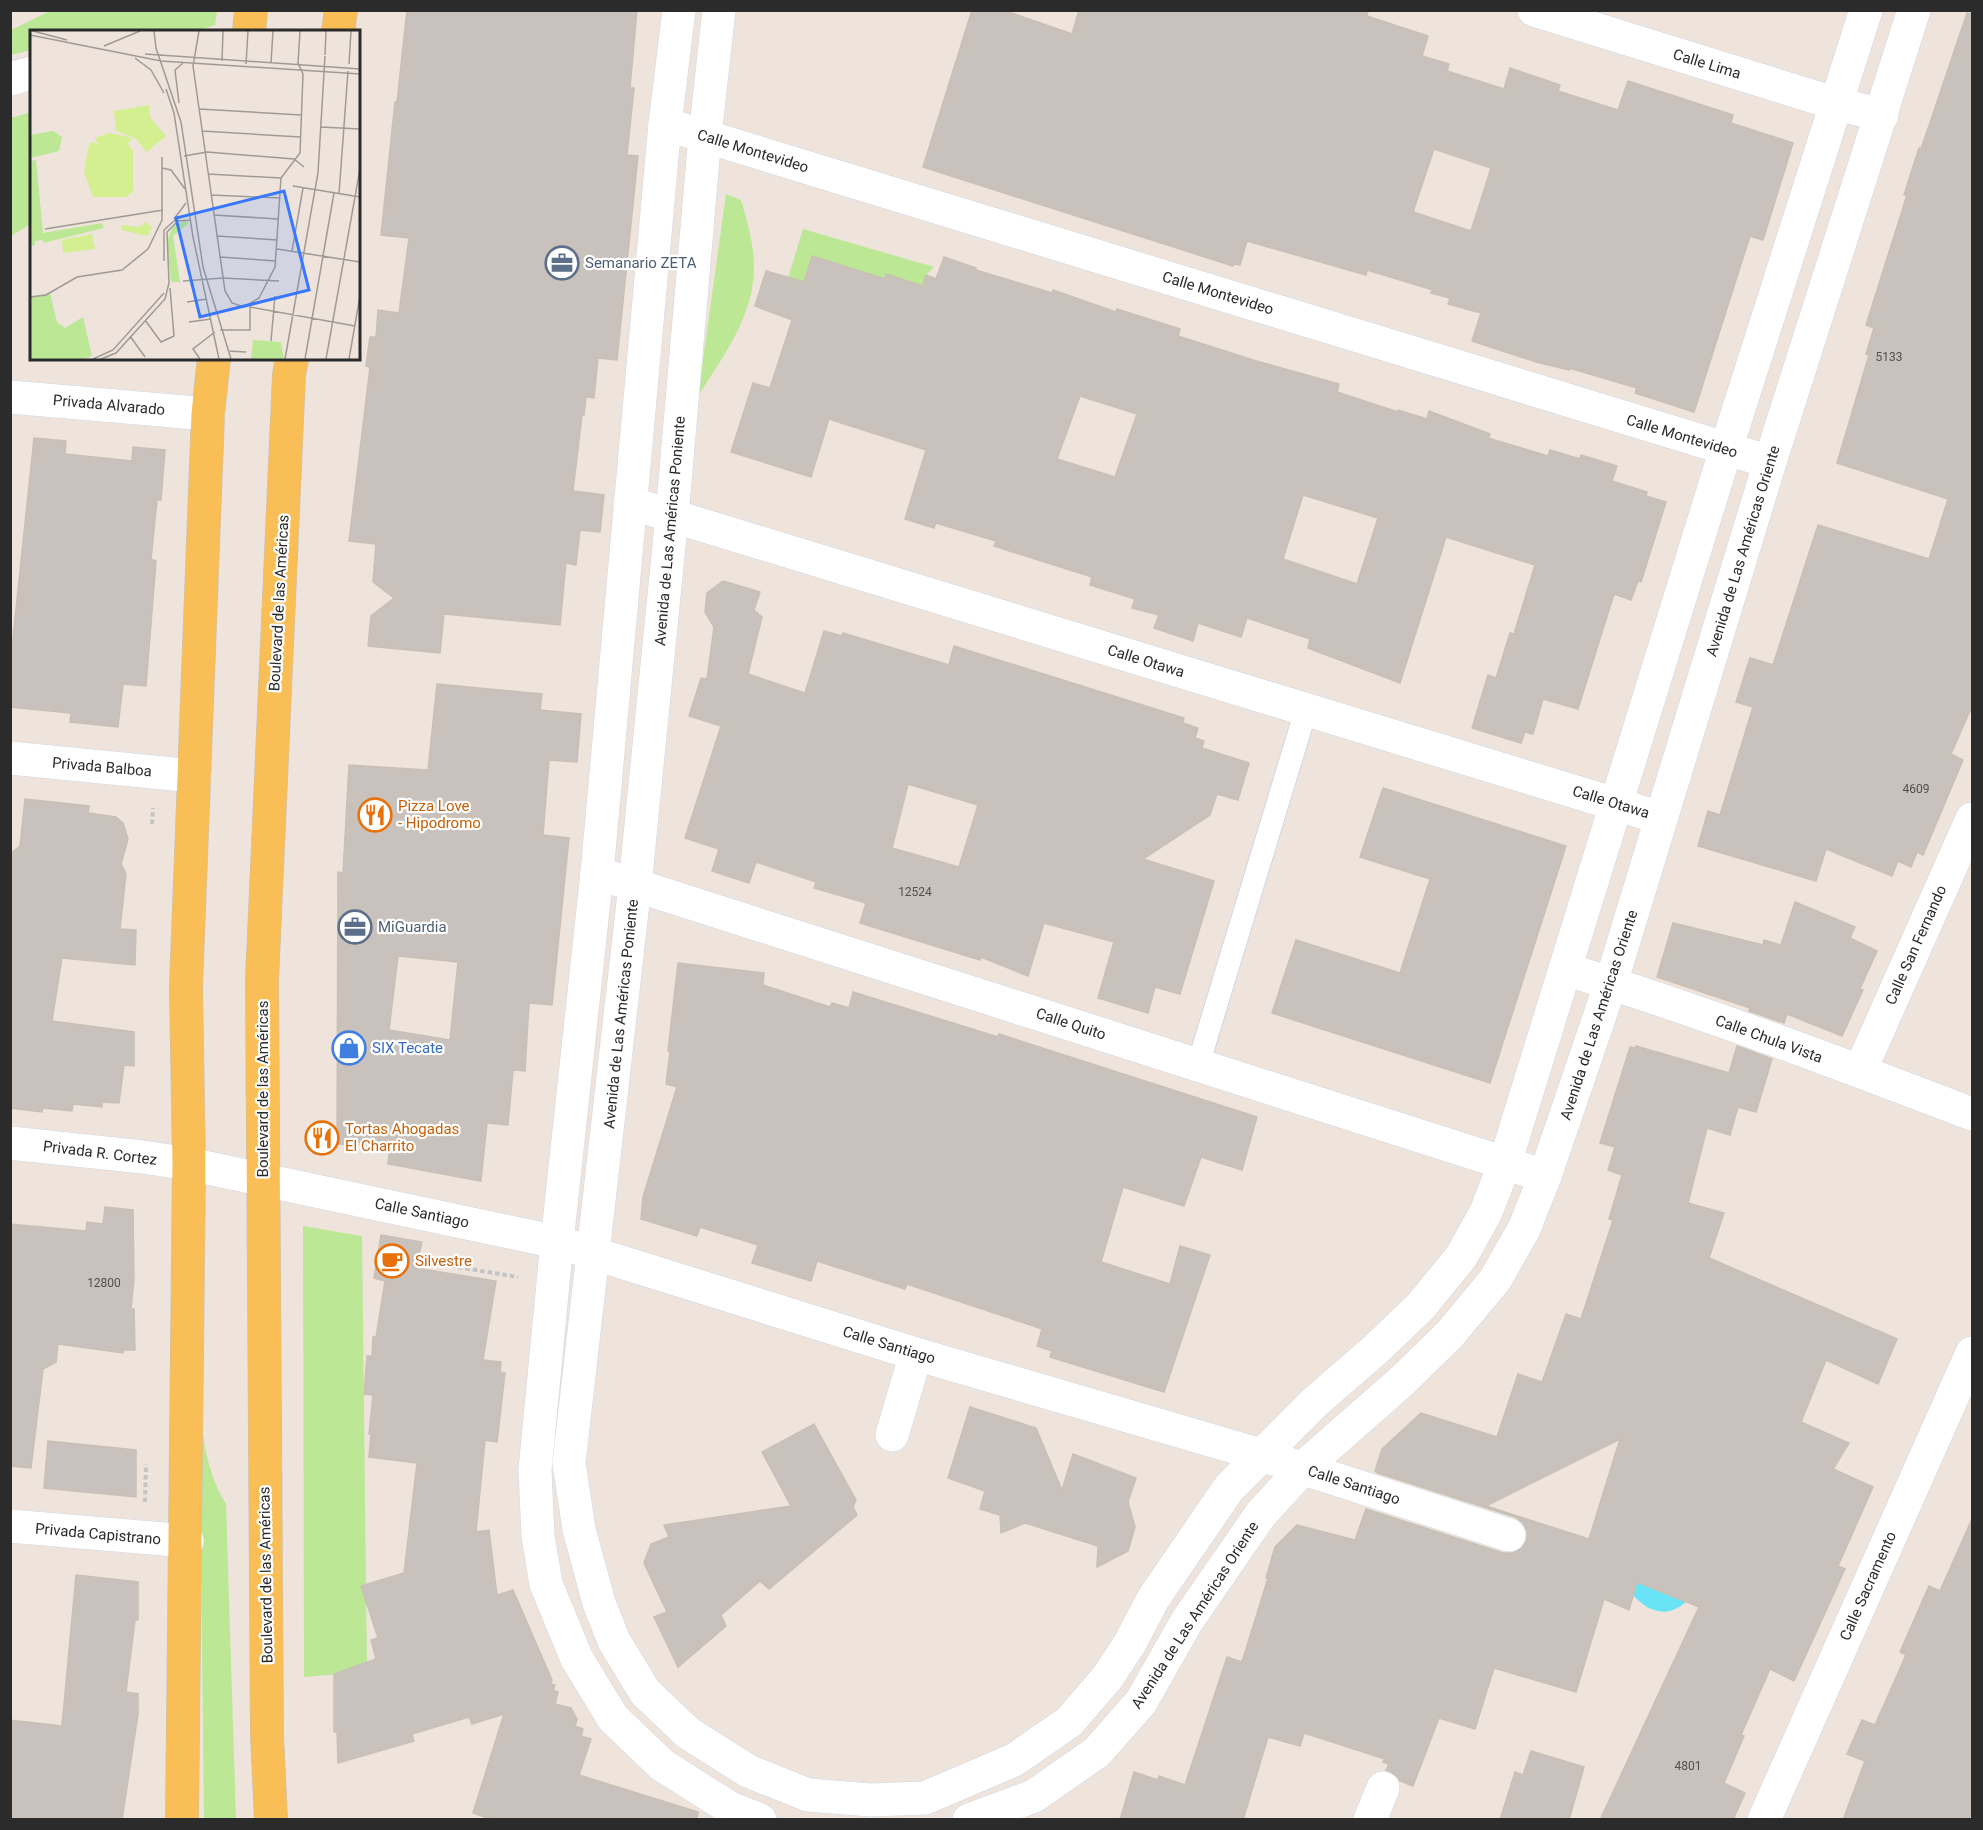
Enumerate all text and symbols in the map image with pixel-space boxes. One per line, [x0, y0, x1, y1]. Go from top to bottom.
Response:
inset map [30, 30, 360, 360]
street label: Calle Lima [1671, 45, 1743, 83]
street label: Calle Montevideo [695, 126, 811, 176]
office icon: Semanario ZETA [544, 245, 580, 281]
place label: Semanario ZETA [585, 254, 697, 272]
street label: Calle Montevideo [1160, 268, 1276, 318]
house number: 5133 [1876, 350, 1902, 364]
street label: Privada Alvarado [52, 391, 166, 419]
street label: Calle Montevideo [1624, 411, 1740, 461]
street label: Avenida de Las Américas Poniente [651, 415, 689, 647]
street label: Avenida de Las Américas Oriente [1702, 443, 1784, 659]
street label: Boulevard de las Américas [265, 514, 293, 692]
street label: Calle Otawa [1105, 641, 1187, 681]
street label: Privada Balboa [51, 754, 153, 780]
street label: Calle Otawa [1570, 782, 1652, 822]
house number: 4609 [1903, 782, 1929, 796]
restaurant icon: Pizza Love - Hipodromo [357, 797, 393, 833]
place label: Pizza Love - Hipodromo [398, 797, 481, 832]
street label: Calle San Fernando [1882, 882, 1950, 1008]
house number: 12524 [898, 885, 932, 899]
street label: Avenida de Las Américas Poniente [600, 898, 642, 1130]
street label: Avenida de Las Américas Oriente [1556, 908, 1642, 1122]
office icon: MiGuardia [337, 909, 373, 945]
place label: MiGuardia [378, 918, 447, 936]
street label: Boulevard de las Américas [254, 1001, 272, 1177]
street label: Calle Quito [1034, 1004, 1108, 1044]
street label: Calle Chula Vista [1713, 1011, 1825, 1067]
shop icon: SIX Tecate [331, 1030, 367, 1066]
place label: SIX Tecate [372, 1039, 443, 1057]
restaurant icon: Tortas Ahogadas El Charrito [304, 1120, 340, 1156]
place label: Tortas Ahogadas El Charrito [345, 1120, 459, 1155]
street label: Privada R. Cortez [42, 1137, 158, 1169]
street label: Calle Santiago [373, 1194, 471, 1232]
cafe icon: Silvestre [374, 1243, 410, 1279]
place label: Silvestre [415, 1252, 472, 1270]
house number: 12800 [87, 1276, 121, 1290]
street label: Calle Santiago [840, 1322, 938, 1368]
street label: Calle Santiago [1306, 1462, 1402, 1508]
street label: Boulevard de las Américas [255, 1486, 277, 1664]
street label: Avenida de Las Américas Oriente [1128, 1518, 1262, 1712]
street label: Privada Capistrano [34, 1520, 162, 1548]
street label: Calle Sacramento [1836, 1529, 1900, 1643]
house number: 4801 [1675, 1759, 1701, 1773]

